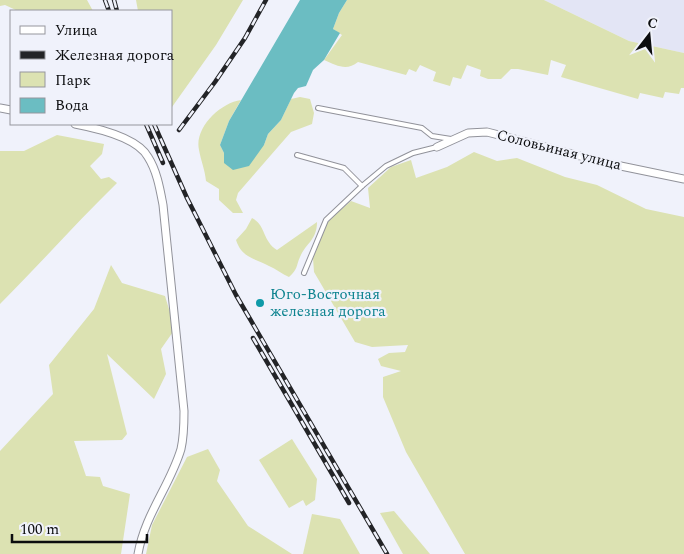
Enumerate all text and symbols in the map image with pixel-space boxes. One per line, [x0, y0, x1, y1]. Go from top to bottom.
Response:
legend [10, 10, 172, 125]
north arrow [624, 10, 674, 60]
text: С [645, 12, 660, 34]
text: Улица [55, 19, 98, 42]
text: Железная дорога [55, 44, 175, 67]
text: Парк [55, 69, 91, 92]
text: Вода [55, 94, 89, 117]
street label: Соловьиная улица [494, 123, 624, 177]
place label: Юго-Восточная железная дорога [270, 283, 386, 323]
marker: Юго-Восточная железная дорога [254, 297, 266, 309]
scale bar [12, 512, 148, 544]
text: 100 m [20, 518, 59, 541]

